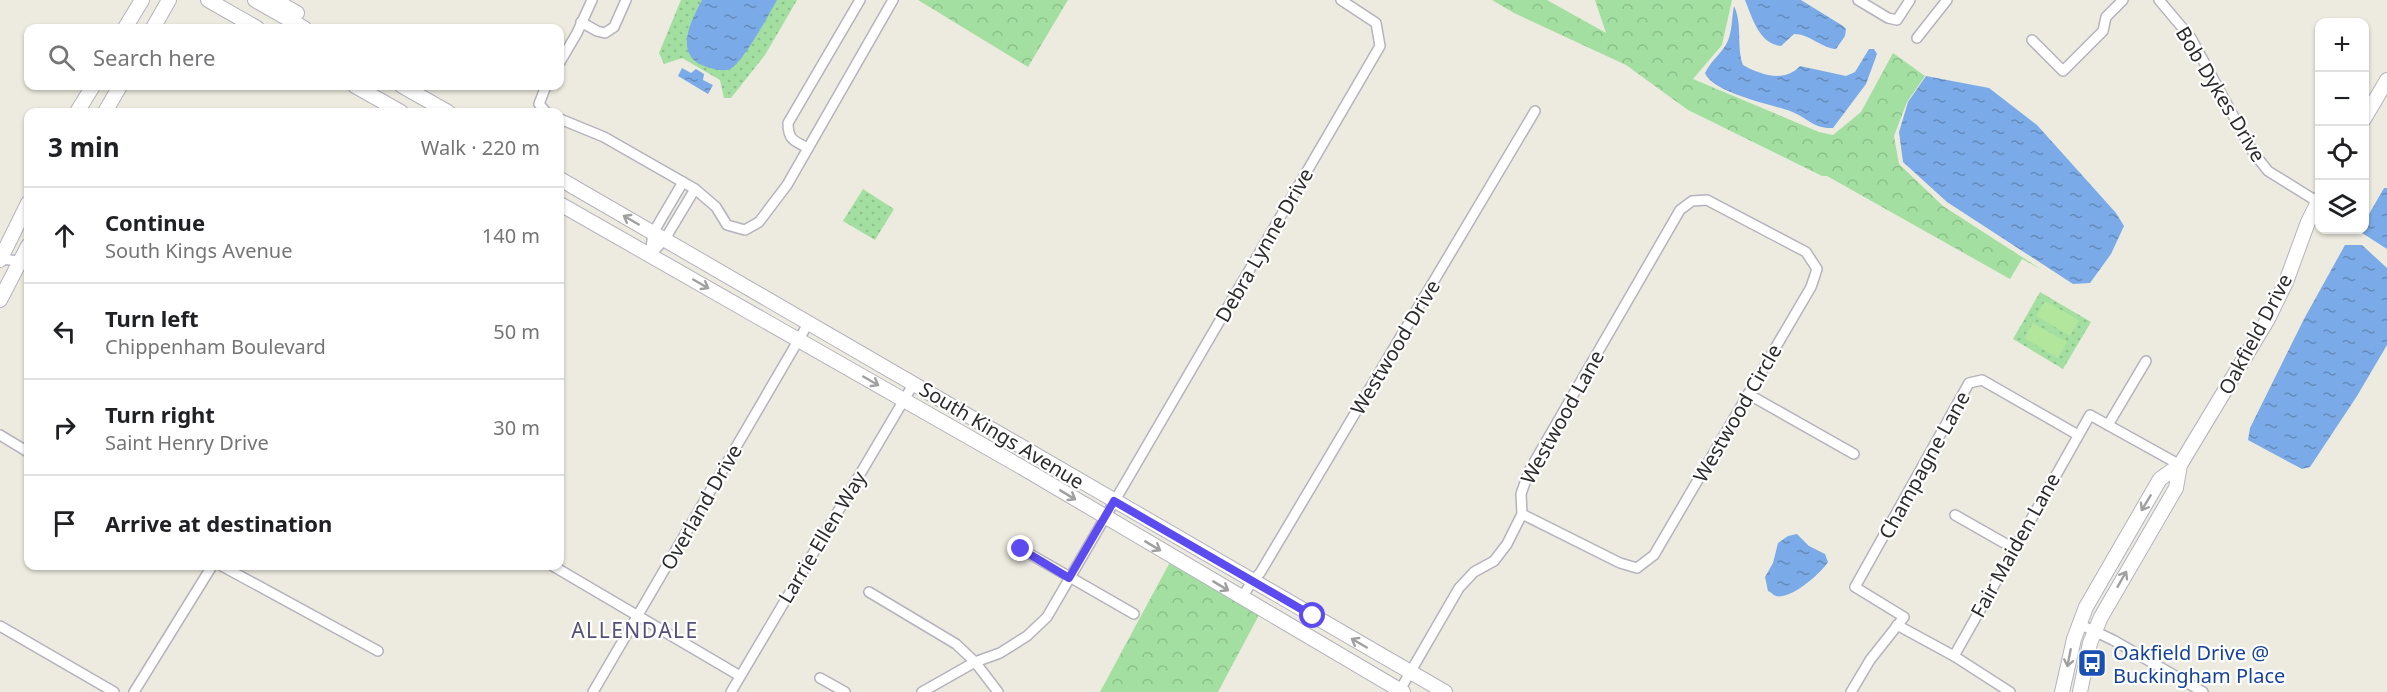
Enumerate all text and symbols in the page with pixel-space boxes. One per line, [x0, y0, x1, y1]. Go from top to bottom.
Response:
map controls [2315, 18, 2369, 234]
button: + [2315, 18, 2369, 72]
street label: Bob Dykes Drive [2170, 21, 2272, 167]
search box [24, 24, 564, 90]
icon: search [45, 41, 78, 74]
text: Search here [93, 42, 215, 72]
button: − [2315, 72, 2369, 126]
button: locate [2315, 126, 2369, 180]
text: 3 min [48, 129, 120, 165]
text: Walk · 220 m [421, 134, 540, 161]
street label: Debra Lynne Drive [1209, 163, 1319, 327]
button: layers [2315, 180, 2369, 234]
text: Continue [105, 207, 205, 237]
one-way arrow [622, 213, 639, 225]
icon: ahead [48, 219, 81, 252]
text: 140 m [482, 222, 540, 249]
text: South Kings Avenue [105, 237, 292, 264]
street label: Oakfield Drive [2212, 269, 2298, 399]
street label: Westwood Drive [1344, 274, 1446, 420]
one-way arrow [692, 278, 709, 290]
text: Turn left [105, 303, 199, 333]
icon: left [48, 315, 81, 348]
text: 50 m [493, 318, 540, 345]
text: Chippenham Boulevard [105, 333, 326, 360]
street label: Westwood Circle [1686, 339, 1788, 487]
street label: Westwood Lane [1514, 345, 1610, 489]
one-way arrow [862, 375, 879, 387]
street label: South Kings Avenue [915, 375, 1089, 495]
street label: Champagne Lane [1872, 386, 1976, 544]
text: Turn right [105, 399, 215, 429]
icon: right [48, 411, 81, 444]
text: 30 m [493, 414, 540, 441]
text: Saint Henry Drive [105, 429, 269, 456]
street label: Overland Drive [654, 439, 748, 575]
street label: Larrie Ellen Way [772, 465, 873, 608]
street label: Fair Maiden Lane [1964, 468, 2066, 622]
one-way arrow [1059, 490, 1076, 502]
one-way arrow [2140, 494, 2152, 511]
icon: arrive [48, 507, 81, 540]
text: Arrive at destination [105, 508, 332, 538]
route end [1007, 535, 1033, 561]
one-way arrow [1144, 540, 1161, 552]
one-way arrow [2117, 571, 2129, 588]
one-way arrow [1213, 581, 1230, 593]
route start [1299, 602, 1325, 628]
district label: ALLENDALE [571, 616, 699, 644]
one-way arrow [1351, 636, 1368, 648]
place label: Oakfield Drive @ Buckingham Place [2113, 639, 2285, 689]
bus stop icon: Oakfield Drive @ Buckingham Place [2076, 647, 2108, 679]
one-way arrow [2063, 648, 2074, 667]

